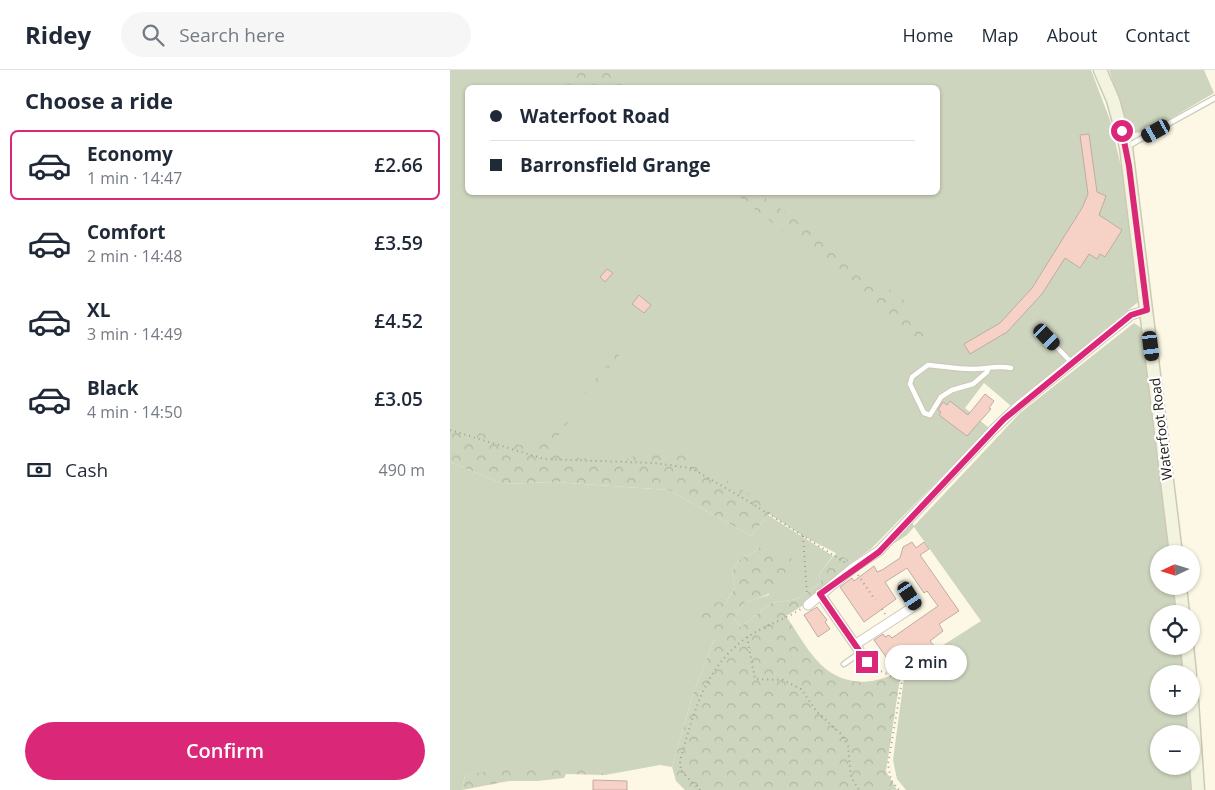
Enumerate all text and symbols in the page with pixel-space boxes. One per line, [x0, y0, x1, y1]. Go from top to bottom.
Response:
search box [121, 12, 471, 57]
text: Ridey [25, 18, 91, 51]
icon: search [139, 21, 167, 49]
text: Search here [179, 22, 285, 48]
text: Home [903, 23, 953, 47]
text: Map [981, 23, 1019, 47]
text: About [1047, 23, 1097, 47]
text: Contact [1125, 23, 1190, 47]
text: Choose a ride [25, 85, 173, 115]
text: Waterfoot Road [520, 103, 670, 129]
car [1139, 117, 1172, 145]
route start [1111, 120, 1133, 142]
text: Economy [87, 141, 173, 167]
icon: car [27, 143, 72, 188]
text: £2.66 [374, 152, 423, 178]
text: Barronsfield Grange [520, 152, 711, 178]
text: 1 min · 14:47 [87, 167, 182, 189]
text: Comfort [87, 219, 166, 245]
icon: car [27, 221, 72, 266]
text: £3.59 [374, 230, 423, 256]
text: 2 min · 14:48 [87, 245, 182, 267]
text: XL [87, 297, 110, 323]
icon: car [27, 299, 72, 344]
text: £4.52 [374, 308, 423, 334]
car [1031, 321, 1062, 353]
text: 3 min · 14:49 [87, 323, 182, 345]
car [1141, 330, 1160, 362]
text: Black [87, 375, 139, 401]
icon: car [27, 377, 72, 422]
street label: Waterfoot Road [1145, 377, 1176, 481]
text: £3.05 [374, 386, 423, 412]
text: 4 min · 14:50 [87, 401, 182, 423]
icon: cash [25, 456, 53, 484]
text: Cash [65, 457, 108, 483]
text: 490 m [379, 459, 425, 481]
north arrow [1150, 545, 1200, 595]
map controls [1150, 545, 1200, 775]
car [895, 579, 924, 613]
button: locate [1150, 605, 1200, 655]
callout: 2 min [884, 644, 967, 680]
route end [856, 651, 878, 673]
text: 2 min [904, 651, 948, 673]
button: + [1150, 665, 1200, 715]
button: Confirm [25, 722, 425, 780]
button: − [1150, 725, 1200, 775]

